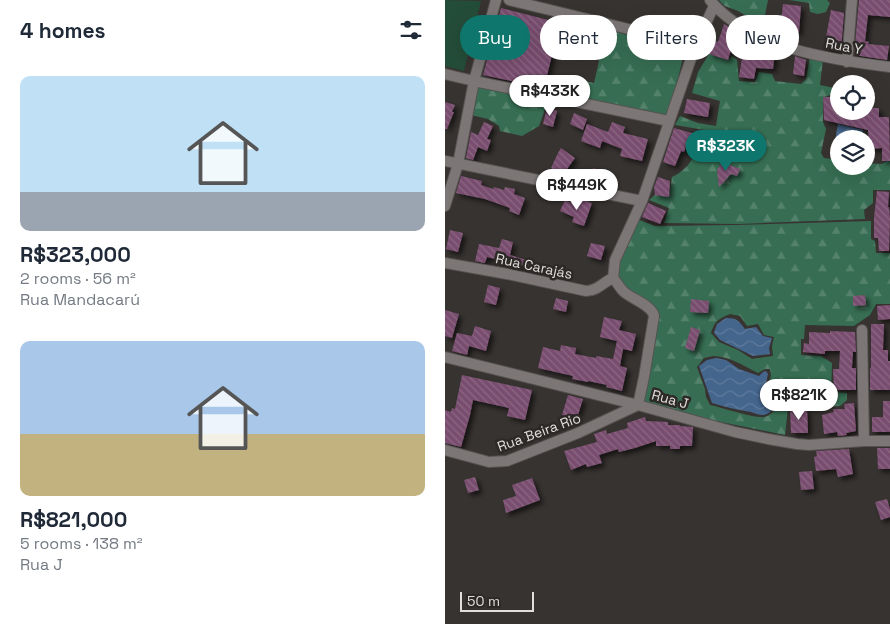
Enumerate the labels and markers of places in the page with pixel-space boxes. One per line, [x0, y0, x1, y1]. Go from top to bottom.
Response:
pin: R$433K [509, 74, 591, 117]
pin: R$323K [685, 130, 767, 172]
pin: R$449K [536, 168, 618, 211]
pin: R$821K [758, 378, 840, 421]

